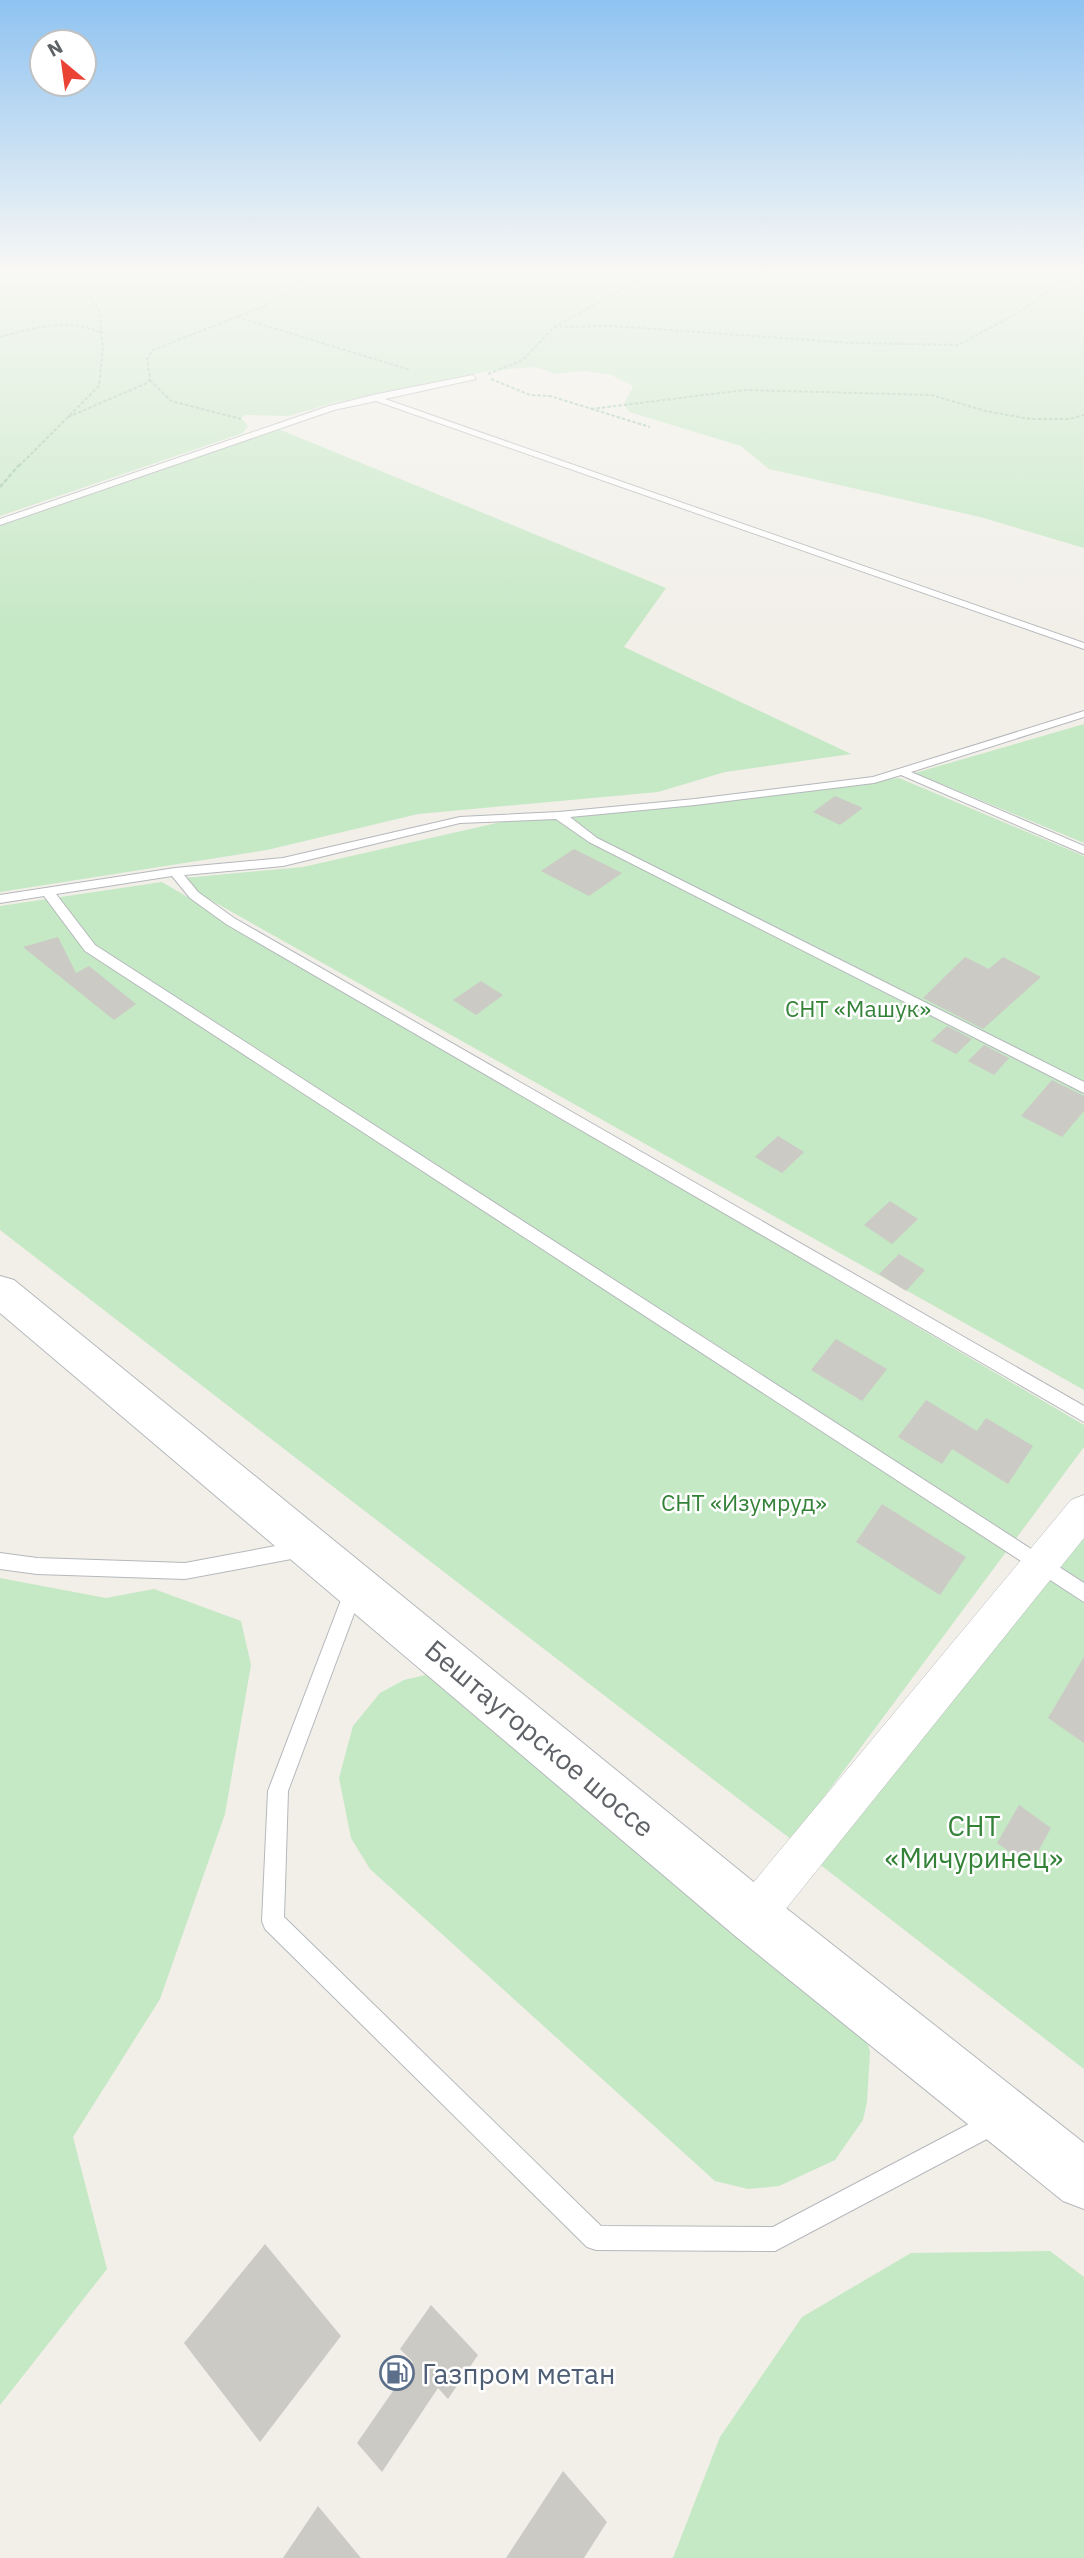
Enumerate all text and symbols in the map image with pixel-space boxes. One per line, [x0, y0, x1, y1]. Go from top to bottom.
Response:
north arrow [28, 28, 98, 98]
text: N [43, 34, 67, 62]
park label: СНТ «Машук» [785, 993, 931, 1023]
park label: СНТ «Изумруд» [661, 1487, 827, 1517]
street label: Бештаугорское шоссе [418, 1631, 662, 1845]
park label: СНТ «Мичуринец» [885, 1807, 1063, 1876]
fuel station icon: Газпром метан [378, 2354, 416, 2392]
place label: Газпром метан [422, 2355, 615, 2392]

